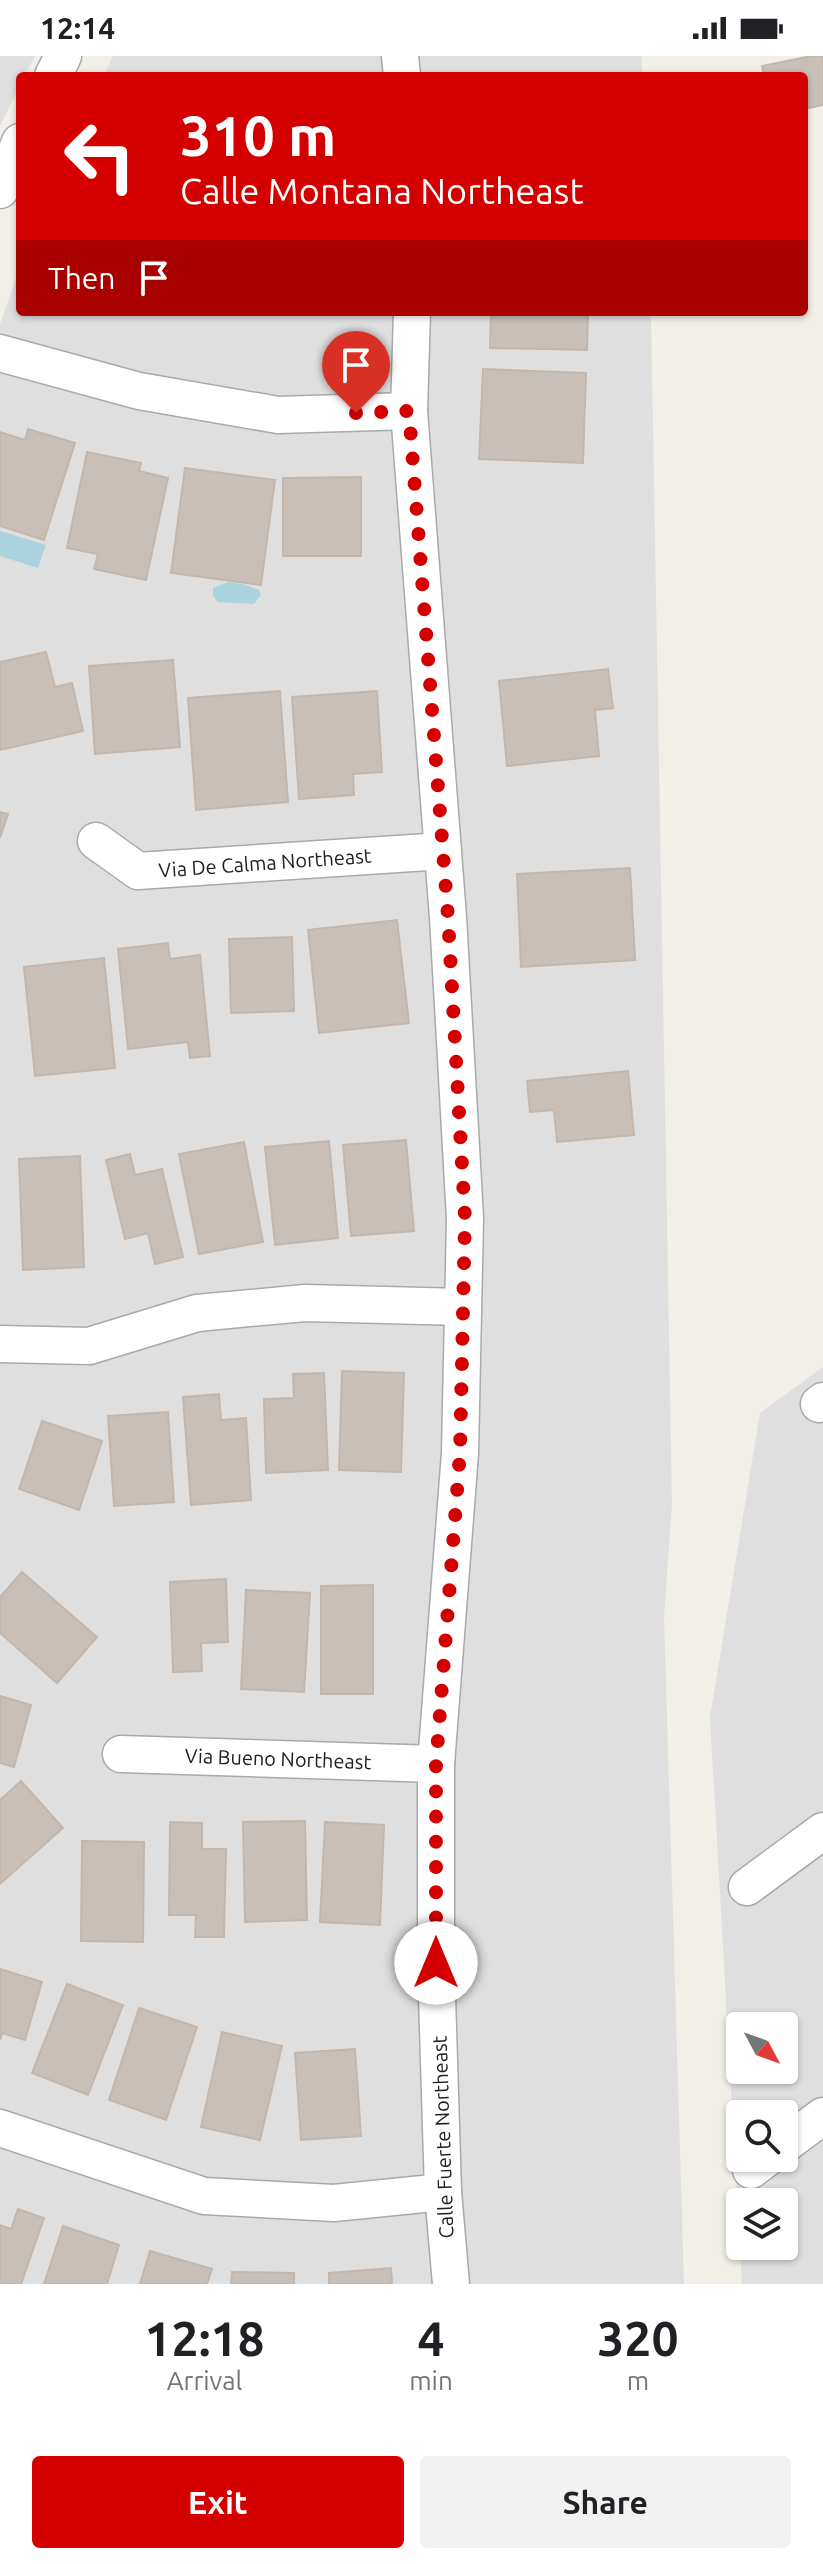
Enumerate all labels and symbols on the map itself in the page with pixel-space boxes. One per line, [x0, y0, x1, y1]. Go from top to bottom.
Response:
pin [322, 331, 390, 413]
street label: Via De Calma Northeast [158, 844, 372, 881]
street label: Via Bueno Northeast [184, 1744, 372, 1773]
position arrow [394, 1921, 478, 2005]
north arrow [726, 2012, 798, 2084]
street label: Calle Fuerte Northeast [427, 2035, 458, 2239]

